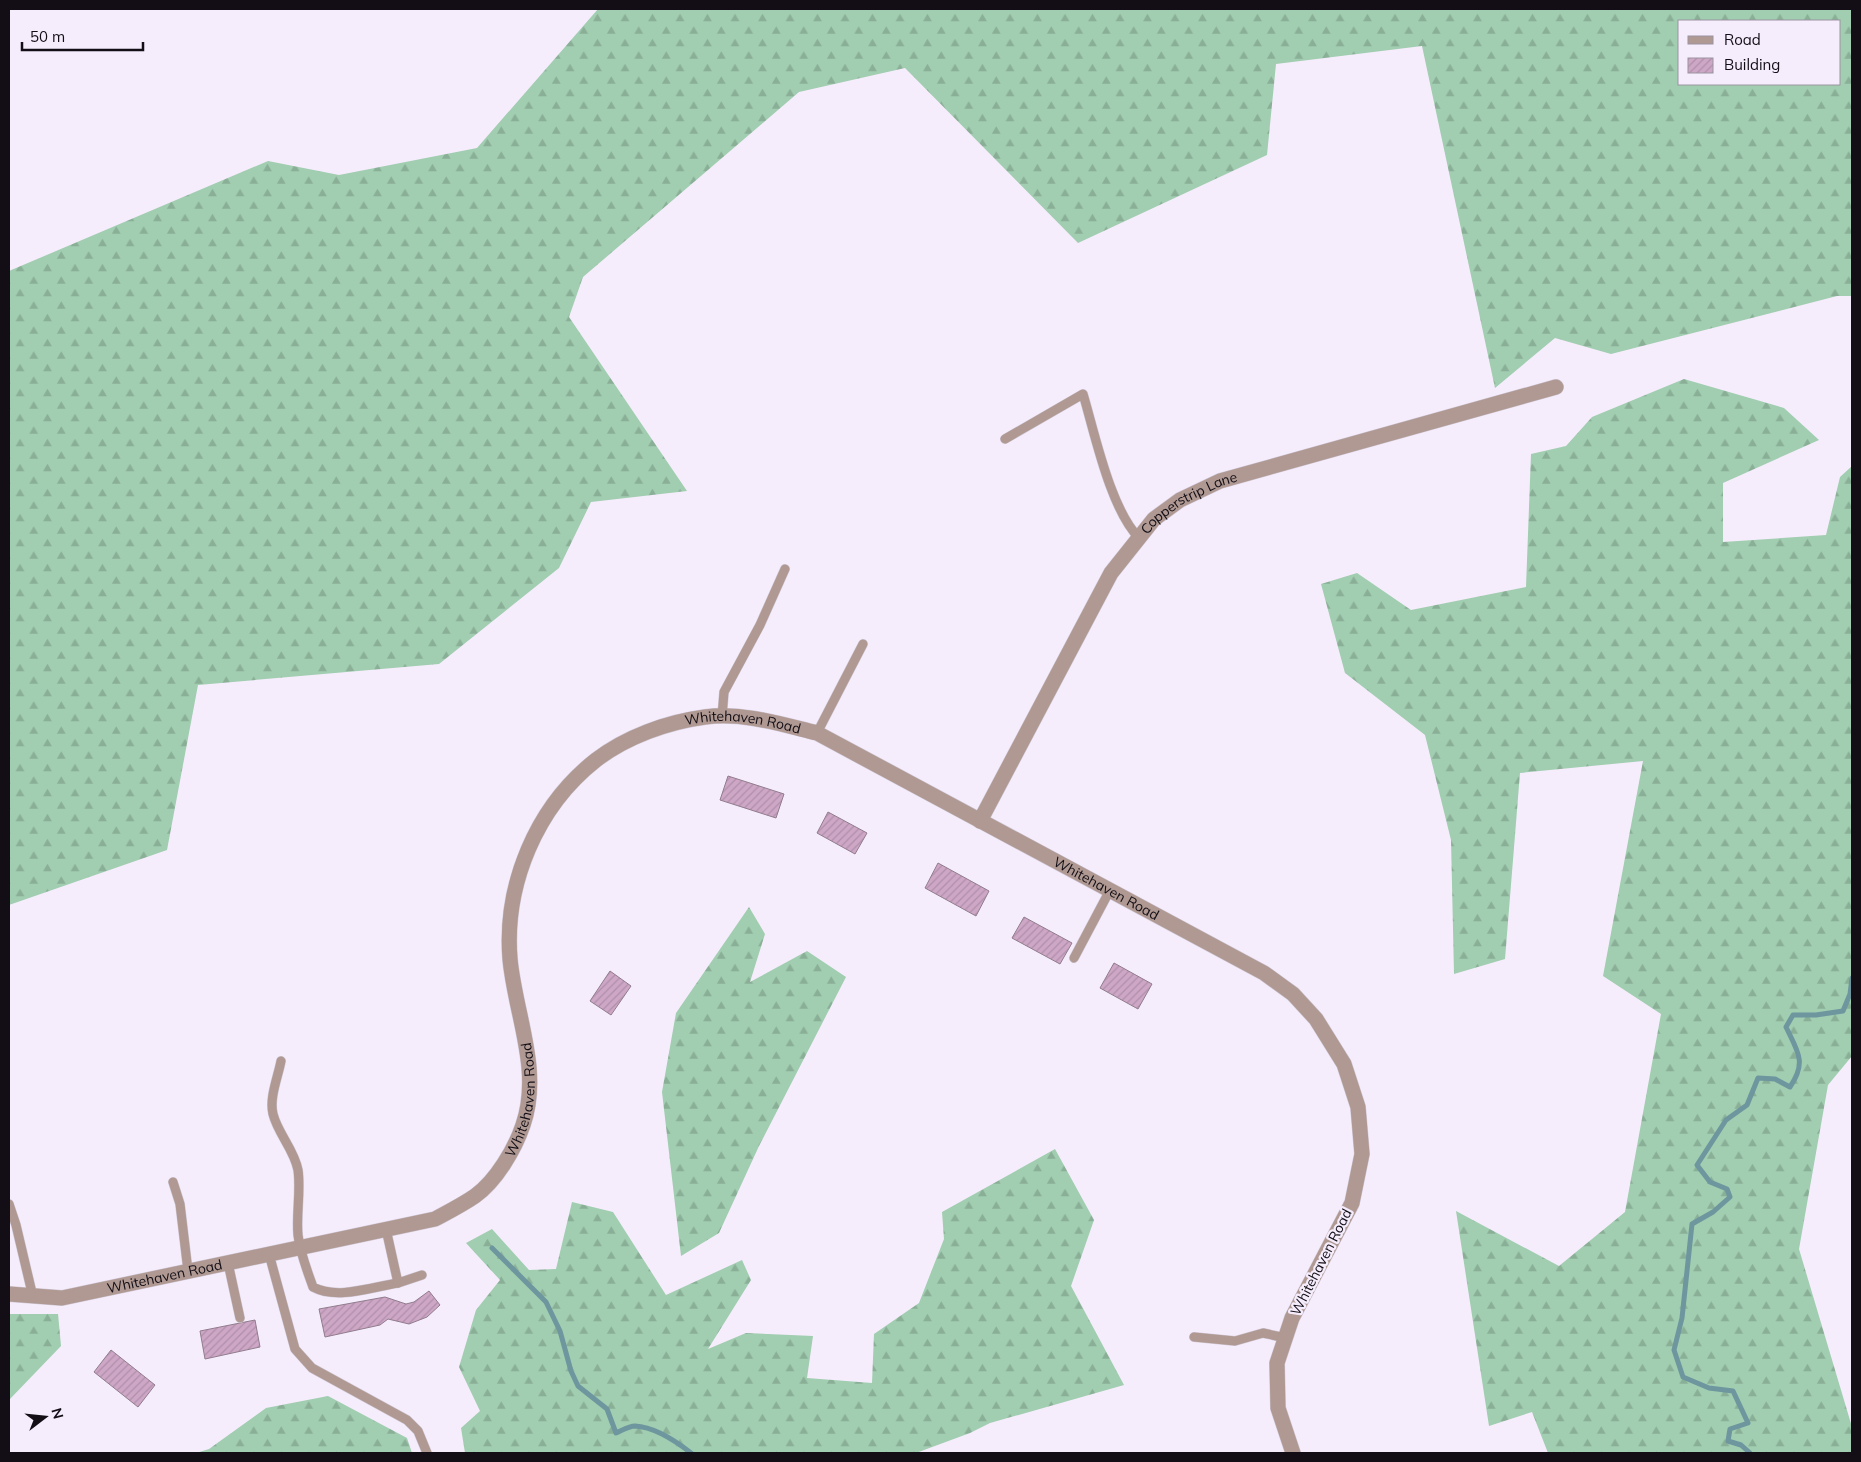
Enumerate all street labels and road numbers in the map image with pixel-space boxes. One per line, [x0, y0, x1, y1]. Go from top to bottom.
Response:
street label: Copperstrip Lane [1136, 468, 1239, 538]
street label: Whitehaven Road [683, 707, 803, 738]
street label: Whitehaven Road [1050, 853, 1162, 924]
street label: Whitehaven Road [501, 1041, 539, 1160]
street label: Whitehaven Road [1286, 1206, 1356, 1318]
street label: Whitehaven Road [105, 1255, 224, 1297]

